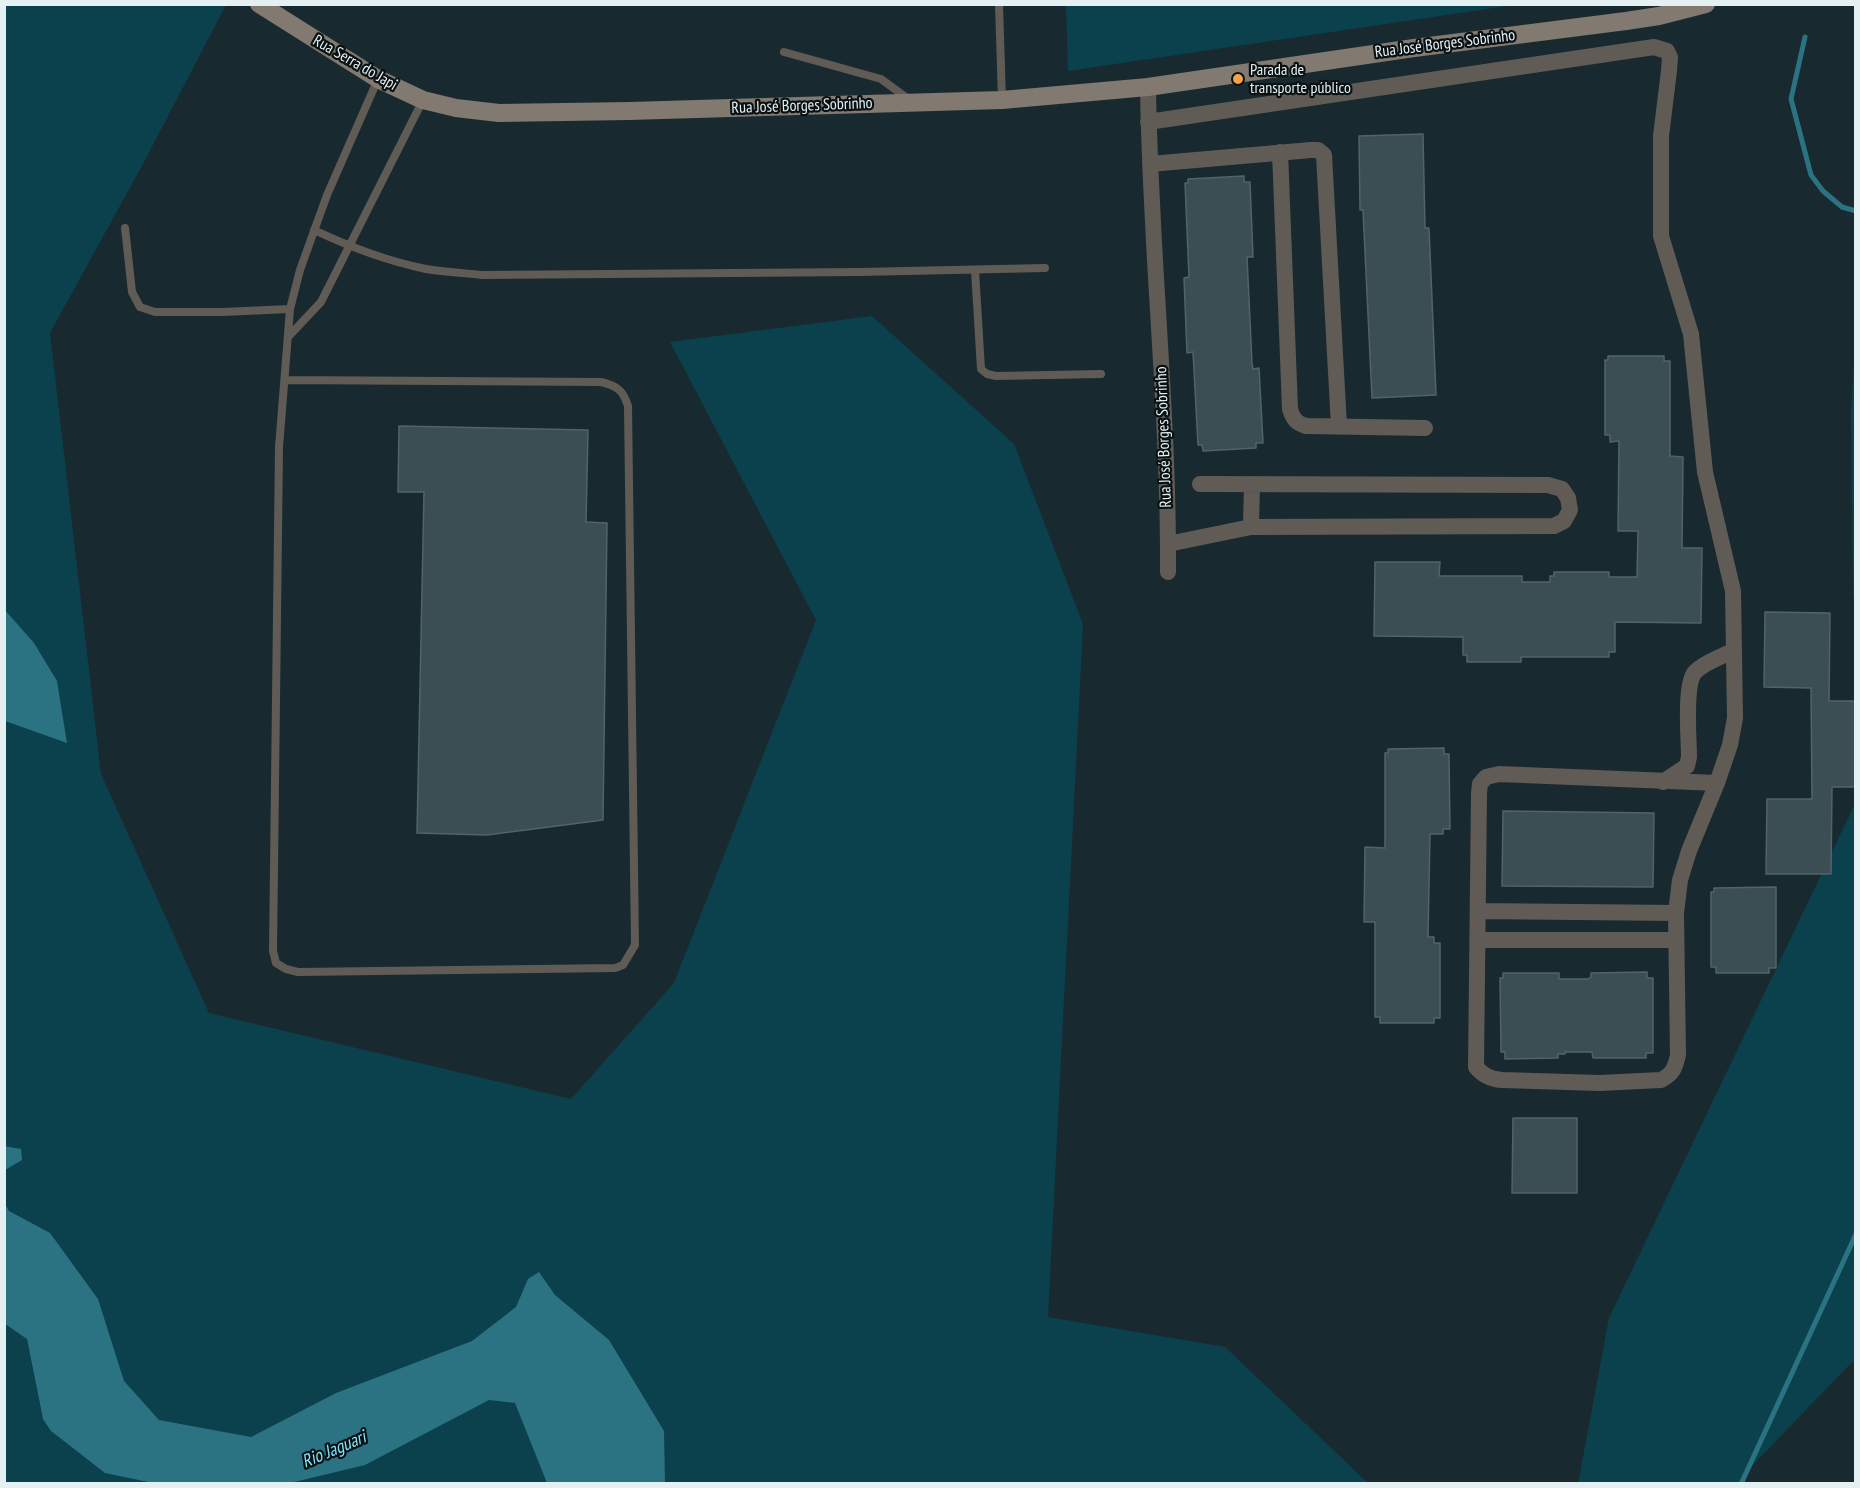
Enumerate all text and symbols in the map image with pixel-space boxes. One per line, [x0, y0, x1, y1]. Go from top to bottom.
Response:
street label: Rua José Borges Sobrinho [1374, 26, 1516, 62]
street label: Rua Serra do Japi [309, 31, 401, 95]
place label: Parada de transporte público [1250, 60, 1351, 98]
marker: Parada de transporte público [1231, 72, 1245, 86]
street label: Rua José Borges Sobrinho [731, 94, 873, 118]
street label: Rua José Borges Sobrinho [1152, 366, 1176, 508]
water label: Rio Jaguari [299, 1427, 369, 1473]

